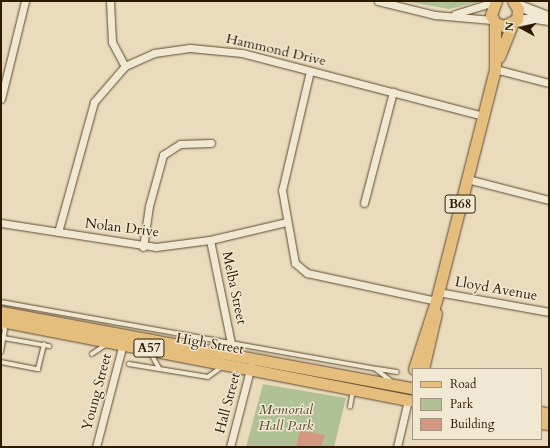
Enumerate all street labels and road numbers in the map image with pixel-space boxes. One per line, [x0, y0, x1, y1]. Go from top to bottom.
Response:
street label: Hammond Drive [224, 30, 328, 70]
road number: B68 [444, 193, 476, 215]
street label: Nolan Drive [84, 215, 160, 241]
street label: Melba Street [218, 250, 250, 326]
street label: Lloyd Avenue [453, 273, 539, 305]
street label: High Street [175, 330, 245, 358]
road number: A57 [133, 337, 165, 359]
street label: Young Street [79, 352, 115, 432]
street label: Hall Street [212, 371, 244, 435]

